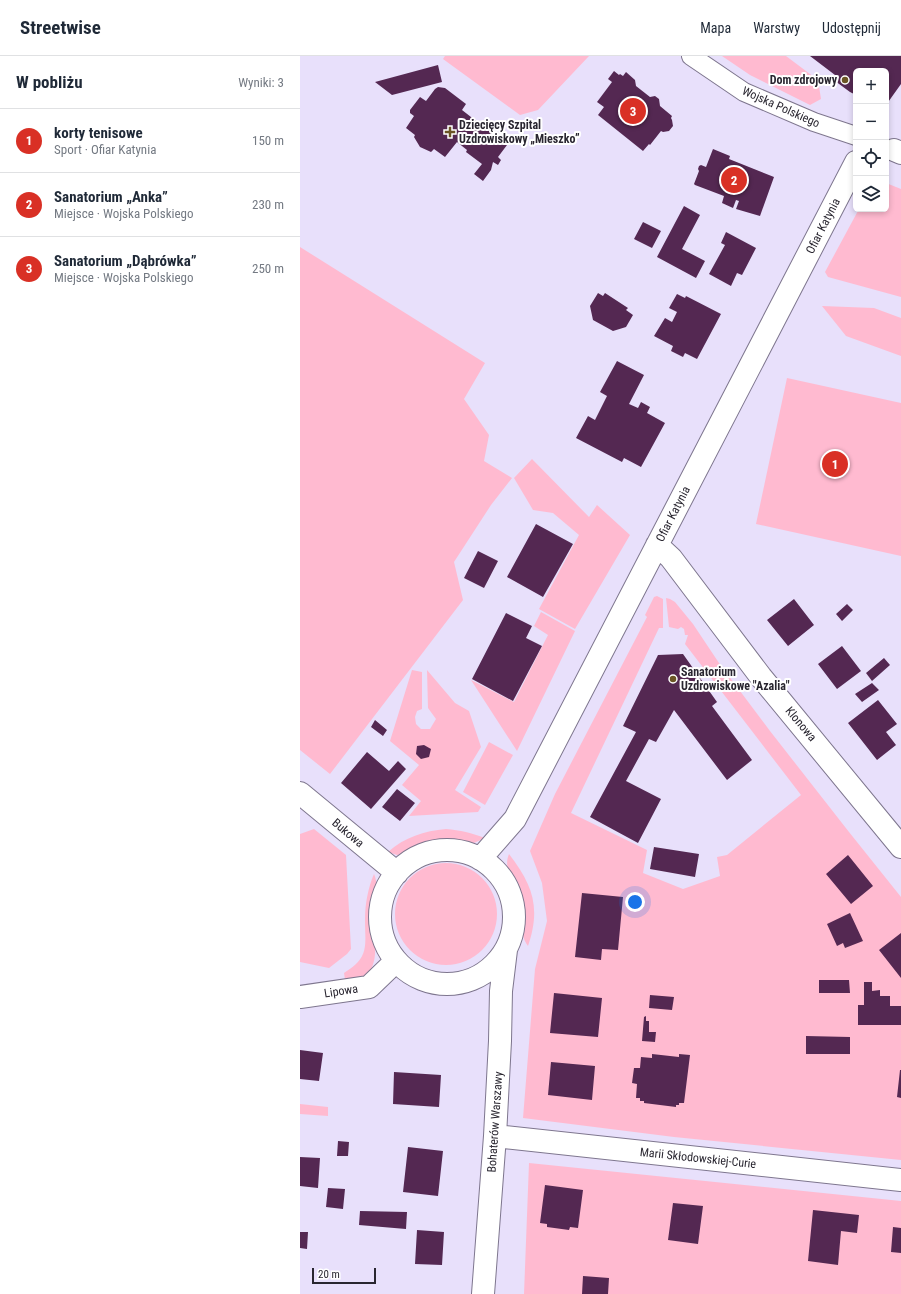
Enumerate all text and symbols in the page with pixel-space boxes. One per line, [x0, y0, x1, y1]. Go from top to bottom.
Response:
text: Streetwise [20, 16, 101, 39]
text: Mapa [700, 20, 731, 36]
text: Warstwy [753, 20, 800, 36]
text: Udostępnij [822, 20, 881, 36]
map controls [853, 68, 889, 212]
button: + [853, 68, 889, 104]
text: W pobliżu [16, 72, 83, 92]
place label: Dom zdrojowy [770, 73, 838, 87]
text: Wyniki: 3 [238, 75, 284, 90]
marker: Dom zdrojowy [840, 75, 850, 85]
street label: Wojska Polskiego [740, 84, 822, 130]
pin: 3 [620, 96, 646, 126]
button: − [853, 104, 889, 140]
place label: Dziecięcy Szpital Uzdrowiskowy „Mieszko” [459, 118, 580, 146]
text: korty tenisowe [54, 124, 143, 142]
marker: Dziecięcy Szpital Uzdrowiskowy „Mieszko” [444, 126, 456, 138]
text: 1 [26, 133, 32, 148]
text: 150 m [252, 133, 284, 148]
button: locate [853, 140, 889, 176]
text: Sport · Ofiar Katynia [54, 142, 156, 157]
pin: 2 [721, 165, 747, 195]
button: layers [853, 176, 889, 212]
text: Sanatorium „Anka” [54, 188, 168, 206]
street label: Ofiar Katynia [803, 196, 843, 256]
text: 2 [26, 197, 32, 212]
text: 230 m [252, 197, 284, 212]
text: Miejsce · Wojska Polskiego [54, 206, 194, 221]
text: Sanatorium „Dąbrówka” [54, 252, 197, 270]
text: 3 [26, 261, 32, 276]
text: 250 m [252, 261, 284, 276]
text: Miejsce · Wojska Polskiego [54, 270, 194, 285]
pin: 1 [822, 449, 848, 479]
street label: Ofiar Katynia [653, 484, 693, 544]
place label: Sanatorium Uzdrowiskowe "Azalia" [681, 665, 790, 693]
marker: Sanatorium Uzdrowiskowe "Azalia" [668, 674, 678, 684]
street label: Klonowa [783, 704, 820, 744]
street label: Bukowa [329, 816, 367, 851]
your location [625, 892, 645, 912]
street label: Lipowa [323, 981, 359, 1001]
street label: Bohaterów Warszawy [484, 1071, 506, 1173]
street label: Marii Skłodowskiej-Curie [639, 1145, 757, 1171]
scale bar [312, 1266, 376, 1285]
text: 20 m [318, 1268, 340, 1281]

